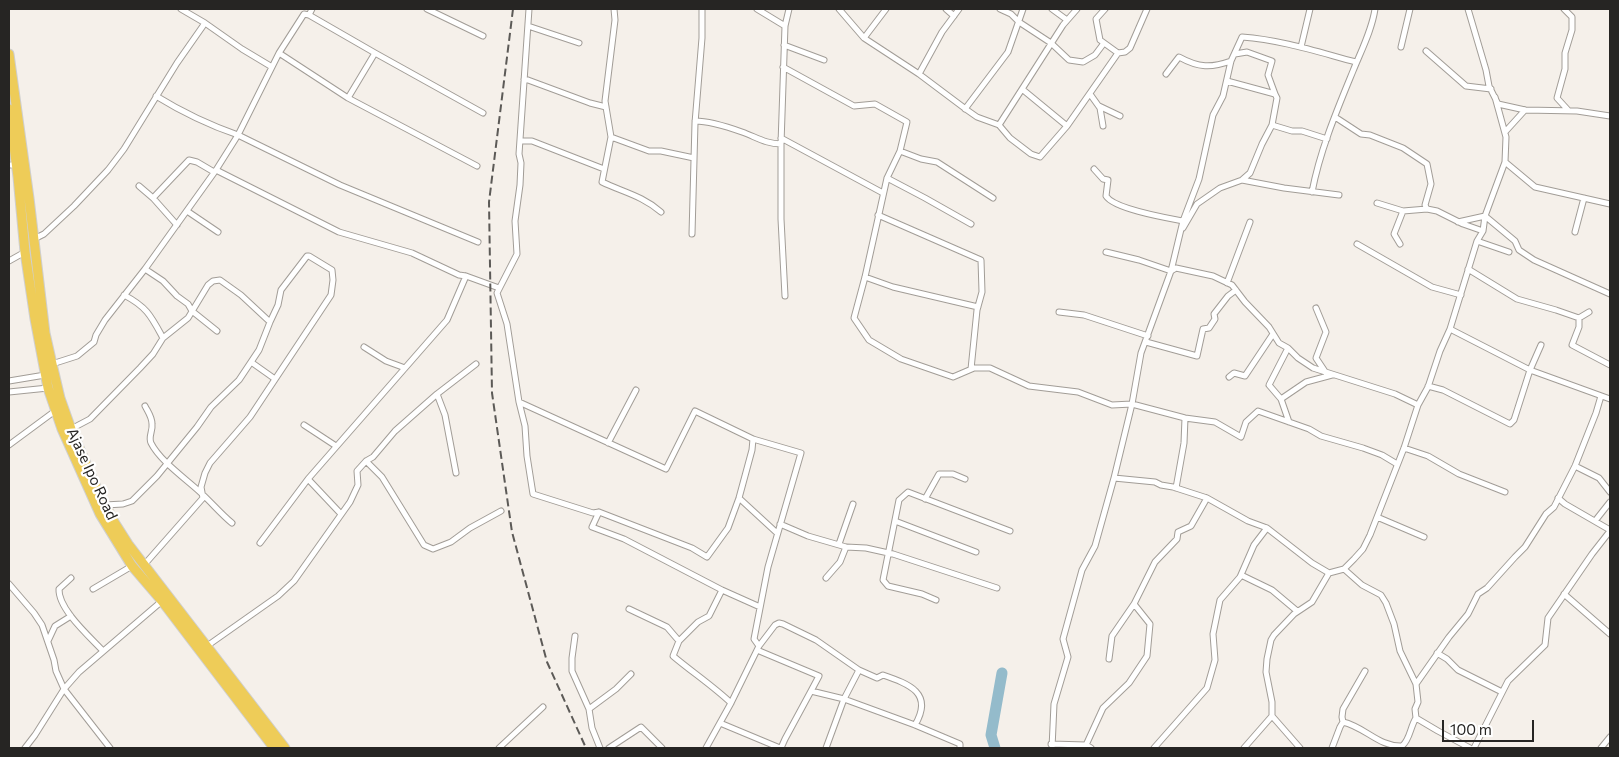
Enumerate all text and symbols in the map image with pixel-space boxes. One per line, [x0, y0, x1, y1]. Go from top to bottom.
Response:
street label: Ajase Ipo Road [63, 425, 121, 523]
scale bar [1444, 710, 1536, 742]
text: 100 m [1450, 720, 1492, 738]

